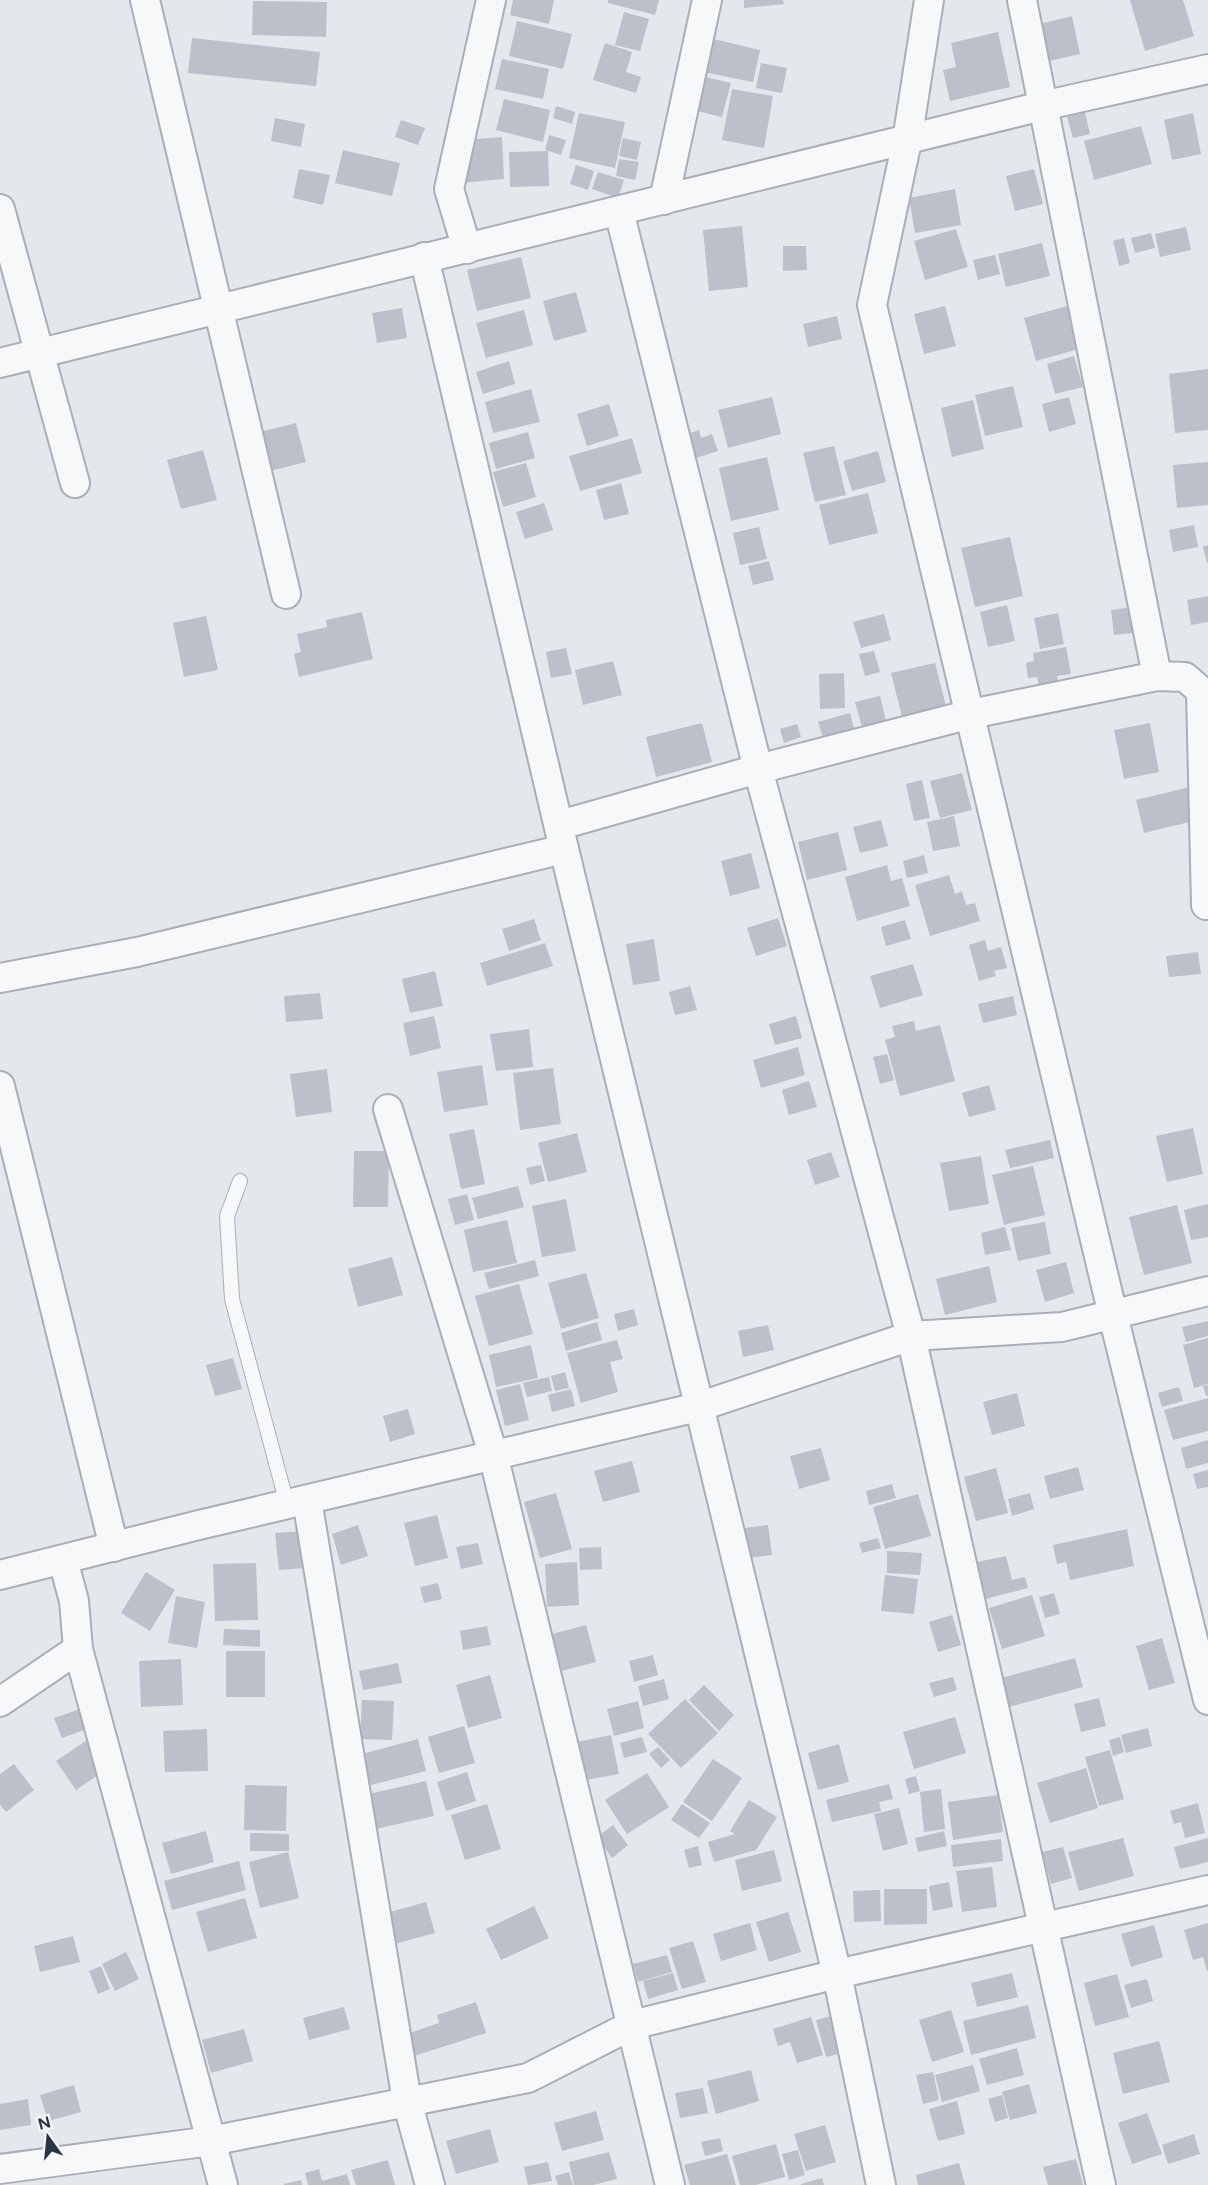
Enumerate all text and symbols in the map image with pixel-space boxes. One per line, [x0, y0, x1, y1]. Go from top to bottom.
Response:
north arrow [18, 2107, 78, 2167]
text: N [36, 2112, 53, 2134]

